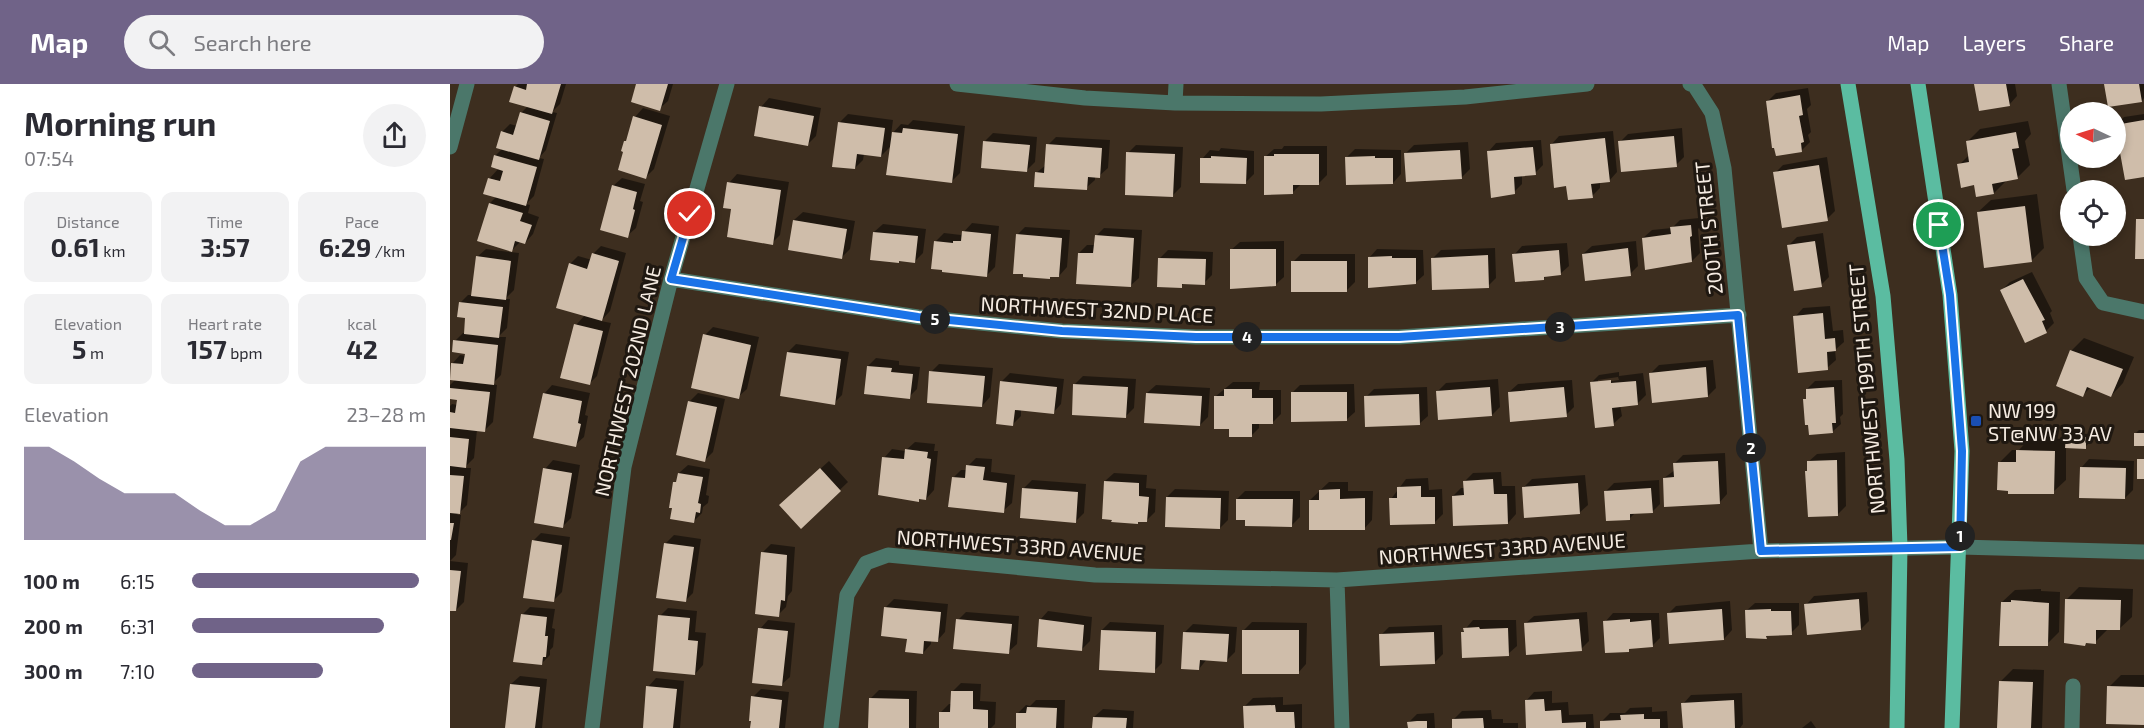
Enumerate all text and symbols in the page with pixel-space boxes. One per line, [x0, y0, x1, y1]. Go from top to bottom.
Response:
search box [124, 15, 544, 69]
text: Map [30, 25, 88, 59]
icon: search [145, 26, 178, 59]
text: Search here [193, 29, 312, 55]
text: Map [1887, 30, 1929, 55]
text: Layers [1962, 30, 2026, 55]
text: Share [2059, 30, 2114, 55]
north arrow [2060, 102, 2126, 168]
map controls [2060, 102, 2126, 246]
text: Morning run [24, 103, 216, 143]
button: share [363, 104, 426, 167]
text: 07:54 [24, 146, 74, 170]
street label: 200TH STREET [1689, 160, 1727, 296]
button: locate [2060, 180, 2126, 246]
pin [664, 188, 715, 239]
icon: check [673, 197, 706, 230]
pin [1913, 199, 1964, 250]
icon: arrive [1922, 208, 1955, 241]
text: Distance [56, 212, 120, 231]
text: Time [207, 212, 243, 231]
text: Pace [345, 212, 379, 231]
text: 0.61 [50, 231, 100, 262]
text: 3:57 [200, 231, 250, 262]
text: 6:29 [319, 231, 371, 262]
text: km [100, 241, 126, 260]
text: /km [371, 241, 405, 260]
street label: NORTHWEST 202ND LANE [589, 263, 665, 499]
street label: NORTHWEST 199TH STREET [1843, 263, 1889, 515]
street label: NORTHWEST 32ND PLACE [980, 291, 1214, 327]
pin: 5 [920, 304, 950, 334]
text: 5 [931, 309, 939, 328]
pin: 3 [1545, 312, 1575, 342]
text: Elevation [54, 314, 122, 333]
text: Heart rate [188, 314, 262, 333]
text: kcal [347, 314, 377, 333]
text: 3 [1555, 317, 1565, 336]
pin: 4 [1232, 322, 1262, 352]
text: 4 [1242, 327, 1252, 346]
text: 5 [72, 333, 86, 364]
text: 157 [187, 333, 227, 364]
text: 42 [346, 333, 378, 364]
text: m [86, 343, 104, 362]
text: bpm [227, 343, 263, 362]
place label: NW 199 ST@NW 33 AV [1988, 398, 2112, 445]
text: Elevation [24, 402, 109, 426]
text: 23–28 m [346, 402, 426, 426]
marker: NW 199 ST@NW 33 AV [1969, 414, 1983, 428]
pin: 2 [1736, 433, 1766, 463]
text: 2 [1746, 438, 1756, 457]
pin: 1 [1945, 521, 1975, 551]
street label: NORTHWEST 33RD AVENUE [896, 524, 1144, 566]
text: 1 [1957, 526, 1963, 545]
street label: NORTHWEST 33RD AVENUE [1378, 527, 1626, 569]
text: 100 m [24, 569, 80, 593]
text: 6:15 [120, 569, 155, 593]
text: 200 m [24, 614, 83, 638]
text: 6:31 [120, 614, 155, 638]
text: 300 m [24, 659, 83, 683]
text: 7:10 [120, 659, 155, 683]

